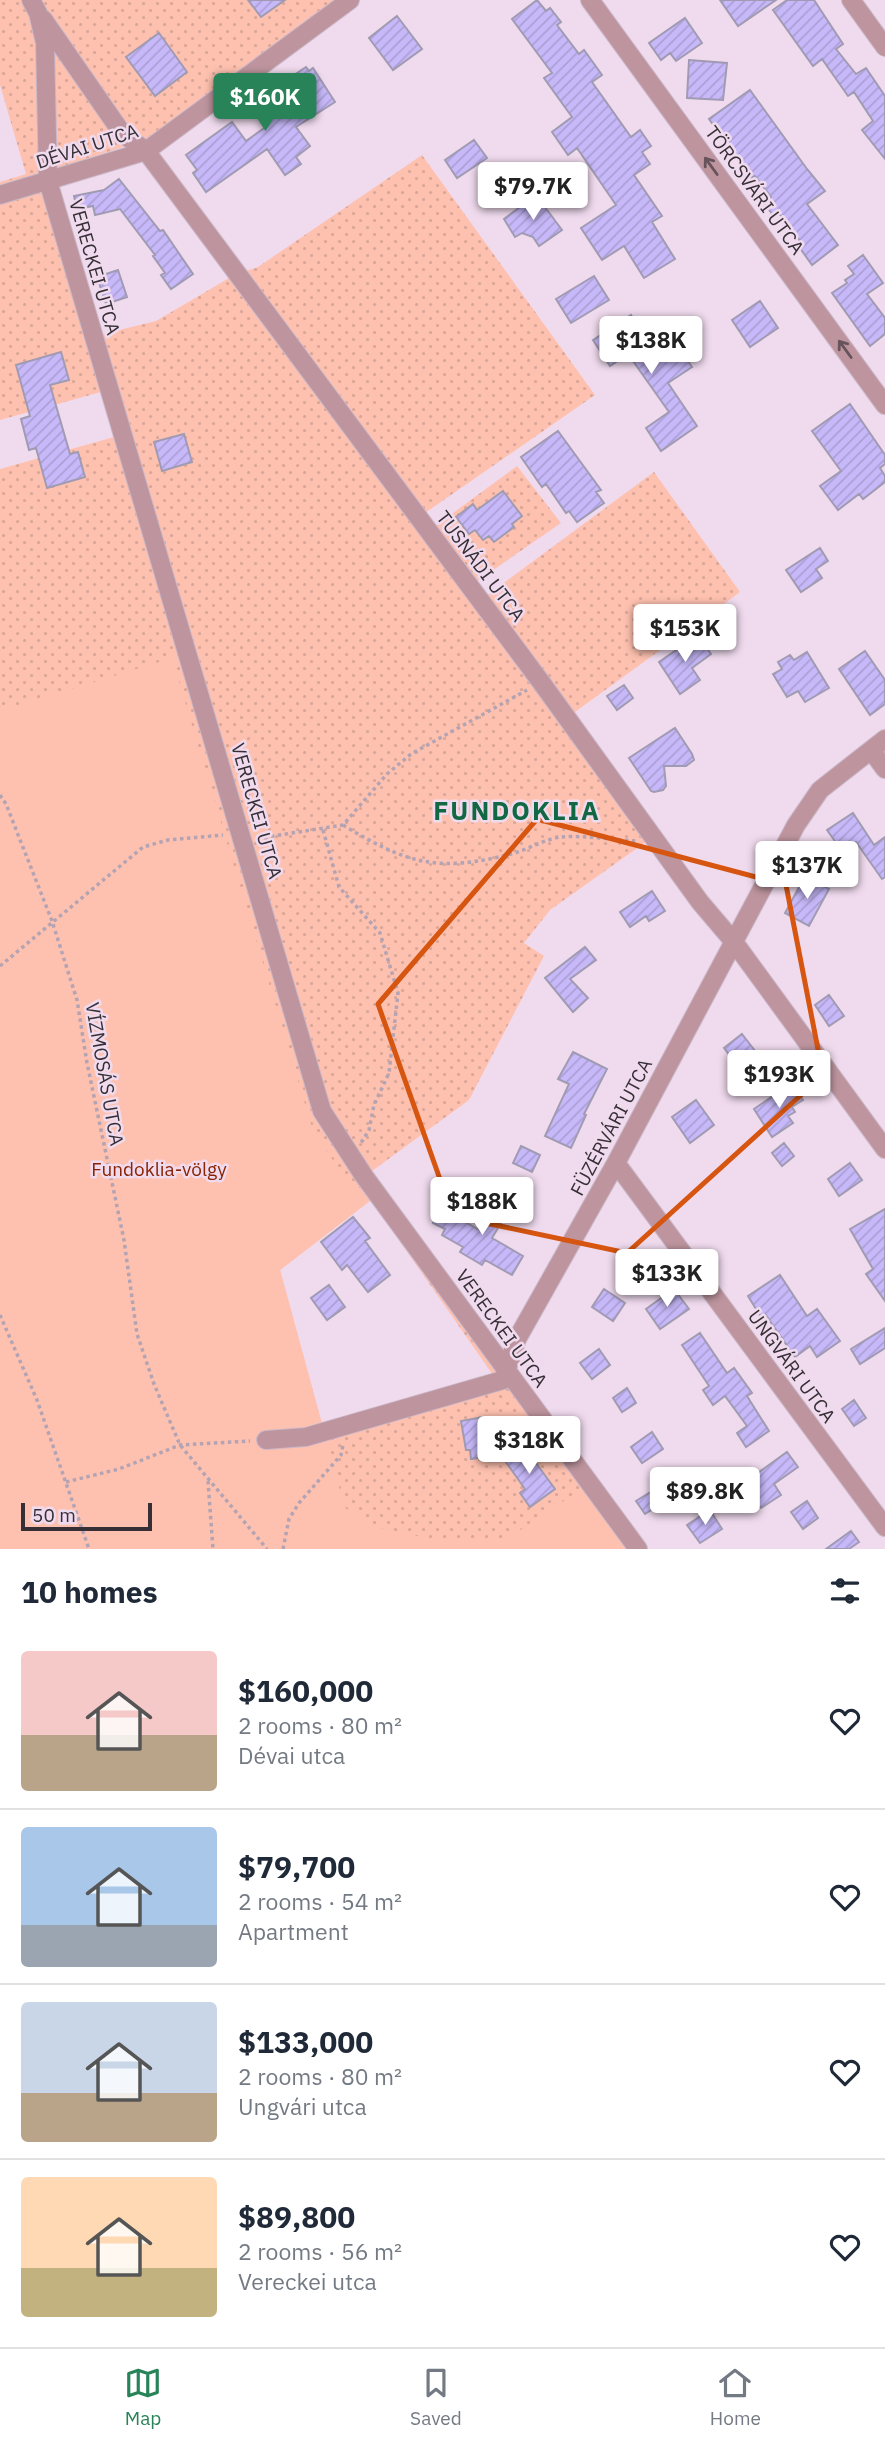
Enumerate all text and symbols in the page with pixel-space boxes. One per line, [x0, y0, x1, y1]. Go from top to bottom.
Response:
pin: $160K [216, 74, 314, 133]
text: $160K [229, 81, 301, 111]
street label: DÉVAI UTCA [33, 118, 141, 174]
street label: TÖRCSVÁRI UTCA [700, 121, 810, 259]
one-way arrow [704, 157, 718, 176]
pin: $79.7K [476, 162, 590, 222]
text: $79.7K [494, 170, 572, 200]
street label: VERECKEI UTCA [64, 196, 126, 338]
pin: $138K [602, 316, 700, 376]
text: $138K [615, 324, 687, 354]
one-way arrow [838, 340, 853, 359]
street label: TUSNÁDI UTCA [432, 506, 530, 626]
pin: $153K [636, 604, 734, 664]
text: $153K [649, 612, 721, 642]
street label: VERECKEI UTCA [226, 740, 288, 882]
district label: FUNDOKLIA [433, 793, 601, 827]
pin: $137K [758, 842, 856, 901]
text: $137K [771, 849, 843, 879]
street label: VÍZMOSÁS UTCA [81, 1000, 129, 1148]
pin: $193K [730, 1050, 828, 1110]
street label: FÜZÉRVÁRI UTCA [565, 1054, 657, 1200]
text: $193K [743, 1058, 815, 1088]
park label: Fundoklia-völgy [91, 1157, 227, 1181]
pin: $188K [433, 1178, 531, 1237]
text: $188K [446, 1185, 518, 1215]
pin: $133K [618, 1250, 716, 1309]
text: $133K [631, 1257, 703, 1287]
street label: VERECKEI UTCA [451, 1264, 553, 1392]
street label: UNGVÁRI UTCA [743, 1305, 841, 1427]
pin: $318K [480, 1416, 578, 1476]
text: $318K [493, 1424, 565, 1454]
pin: $89.8K [648, 1468, 762, 1527]
text: $89.8K [666, 1475, 744, 1505]
scale bar [21, 1500, 152, 1532]
text: 50 m [32, 1503, 76, 1527]
text: 10 homes [21, 1572, 158, 1611]
icon: filters [826, 1572, 864, 1610]
text: $160,000 [238, 1671, 373, 1710]
icon: home [77, 1679, 161, 1763]
icon: heart [826, 1702, 864, 1740]
text: 2 rooms · 80 m² [238, 1710, 402, 1740]
text: Dévai utca [238, 1740, 345, 1770]
text: $79,700 [238, 1847, 355, 1886]
icon: home [77, 1855, 161, 1939]
icon: heart [826, 1878, 864, 1916]
text: 2 rooms · 54 m² [238, 1886, 402, 1916]
text: Apartment [238, 1916, 349, 1946]
text: $133,000 [238, 2022, 373, 2061]
icon: home [77, 2030, 161, 2114]
icon: heart [826, 2053, 864, 2091]
text: 2 rooms · 80 m² [238, 2061, 402, 2091]
text: Ungvári utca [238, 2091, 367, 2121]
text: $89,800 [238, 2197, 355, 2236]
icon: home [77, 2205, 161, 2289]
icon: heart [826, 2228, 864, 2266]
text: 2 rooms · 56 m² [238, 2236, 402, 2266]
text: Vereckei utca [238, 2266, 377, 2296]
tab: Map [124, 2364, 162, 2430]
tab: Saved [410, 2364, 462, 2430]
tab: Home [710, 2364, 761, 2430]

